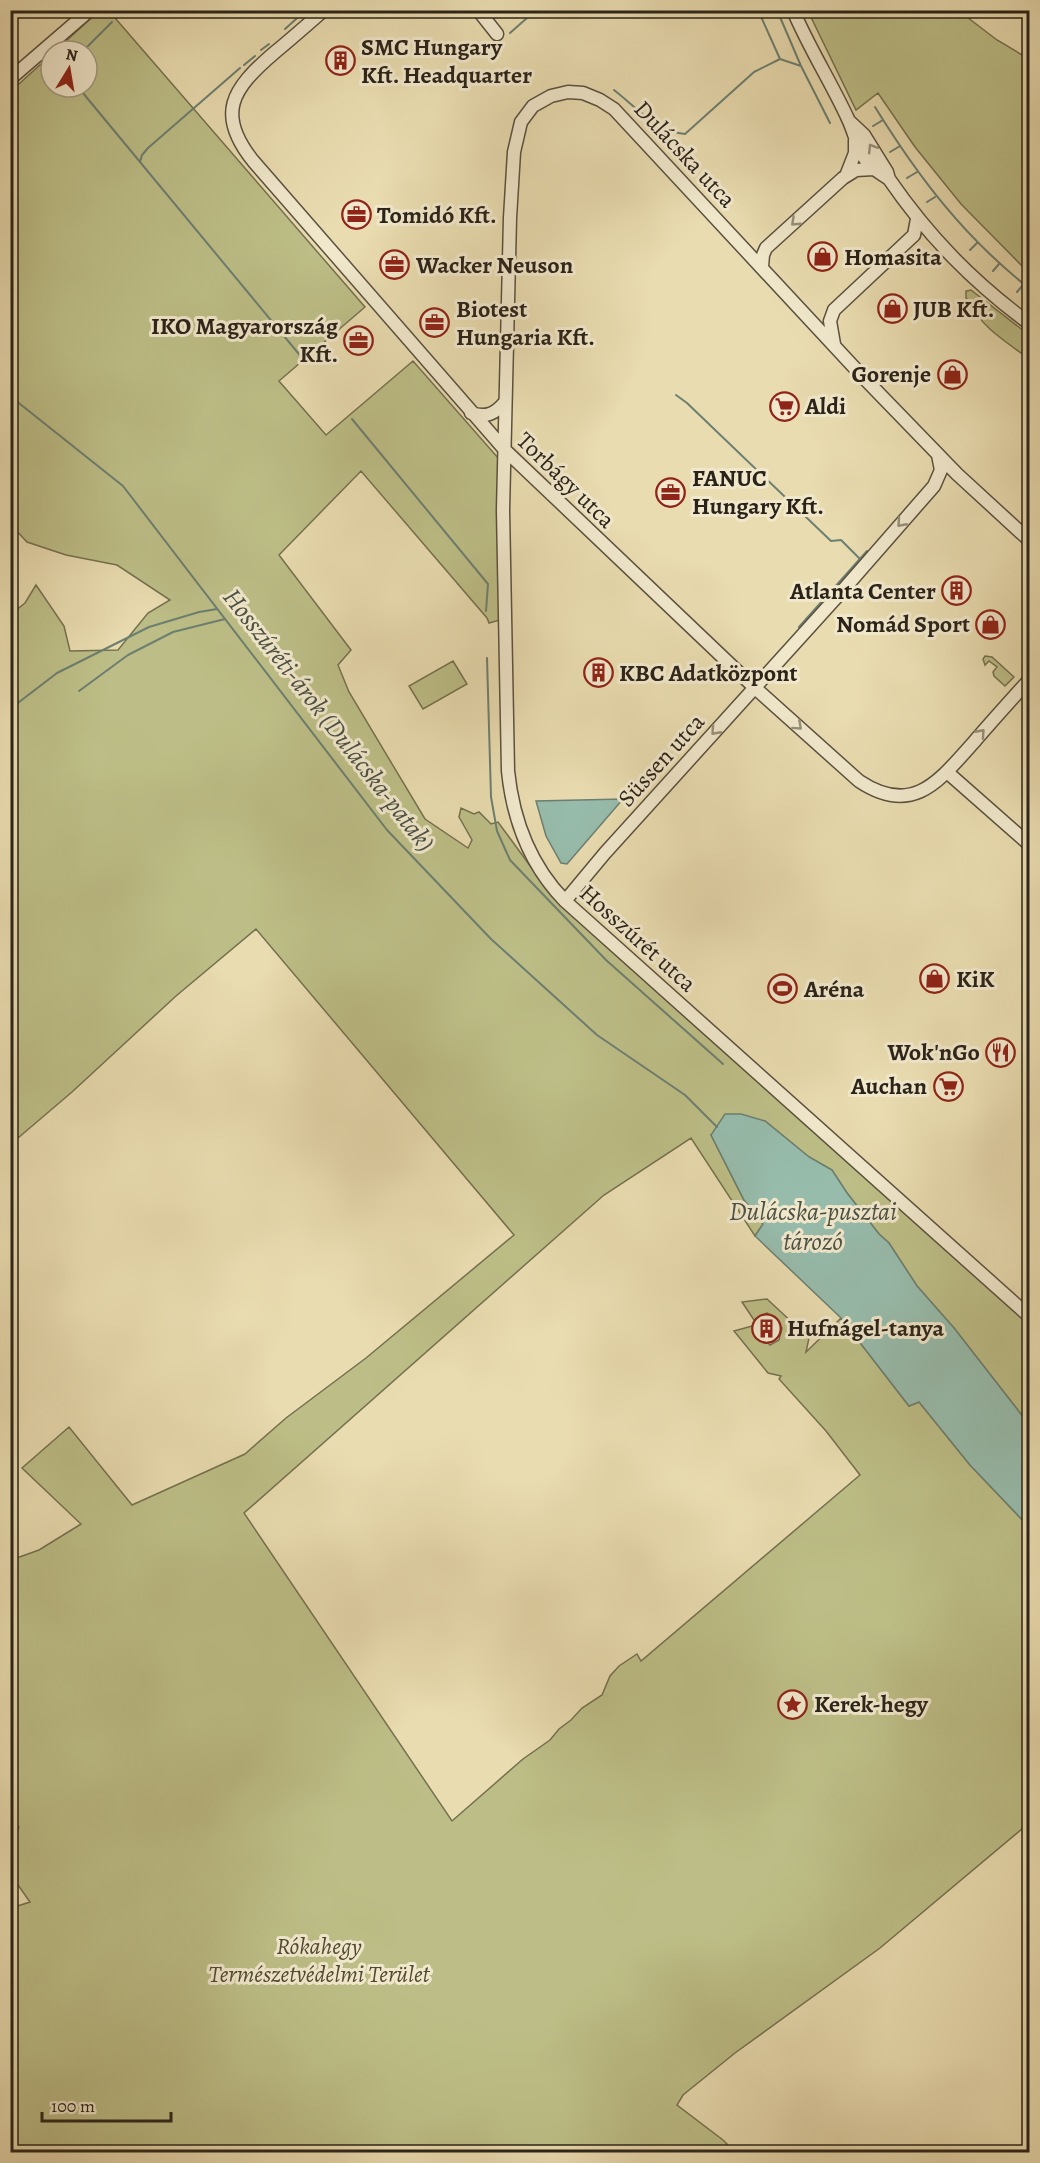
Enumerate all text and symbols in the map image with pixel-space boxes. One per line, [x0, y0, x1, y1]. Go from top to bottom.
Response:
place label: SMC Hungary Kft. Headquarter [361, 31, 532, 91]
north arrow [39, 39, 99, 99]
text: N [64, 43, 80, 67]
building icon: SMC Hungary Kft. Headquarter [324, 45, 356, 77]
street label: Dulácska utca [627, 93, 744, 215]
one-way arrow [867, 144, 879, 154]
office icon: Tomidó Kft. [340, 199, 372, 231]
place label: Tomidó Kft. [377, 199, 497, 231]
one-way arrow [791, 215, 801, 226]
shop icon: Homasita [807, 241, 839, 273]
place label: Homasita [844, 241, 942, 273]
office icon: Wacker Neuson [379, 249, 411, 281]
place label: Wacker Neuson [415, 249, 574, 281]
place label: Biotest Hungaria Kft. [456, 293, 595, 353]
shop icon: JUB Kft. [876, 293, 908, 325]
place label: JUB Kft. [913, 293, 994, 325]
office icon: Biotest Hungaria Kft. [419, 307, 451, 339]
place label: IKO Magyarország Kft. [151, 310, 339, 370]
office icon: IKO Magyarország Kft. [343, 324, 375, 356]
place label: Gorenje [851, 358, 931, 390]
shop icon: Gorenje [936, 358, 968, 390]
supermarket icon: Aldi [768, 390, 800, 422]
place label: Aldi [804, 390, 846, 422]
street label: Torbágy utca [510, 425, 623, 536]
place label: FANUC Hungary Kft. [692, 462, 824, 522]
office icon: FANUC Hungary Kft. [655, 476, 687, 508]
one-way arrow [897, 516, 908, 527]
place label: Atlanta Center [789, 575, 936, 607]
building icon: Atlanta Center [941, 575, 973, 607]
water label: Hosszúréti-árok (Dulácska-patak) [215, 581, 443, 859]
place label: Nomád Sport [836, 608, 970, 640]
shop icon: Nomád Sport [975, 608, 1007, 640]
building icon: KBC Adatközpont [582, 657, 614, 689]
place label: KBC Adatközpont [619, 657, 798, 689]
street label: Süssen utca [610, 706, 712, 814]
one-way arrow [791, 719, 801, 730]
one-way arrow [711, 724, 722, 735]
one-way arrow [974, 729, 985, 740]
street label: Hosszúrét utca [573, 877, 704, 1000]
shop icon: KiK [919, 963, 951, 995]
place label: KiK [956, 963, 995, 995]
sports icon: Aréna [767, 973, 799, 1005]
place label: Aréna [803, 973, 865, 1005]
place label: Wok'nGo [886, 1036, 980, 1068]
restaurant icon: Wok'nGo [985, 1036, 1017, 1068]
place label: Auchan [850, 1070, 927, 1102]
supermarket icon: Auchan [932, 1070, 964, 1102]
water label: Dulácska-pusztai tározó [729, 1194, 897, 1259]
building icon: Hufnágel-tanya [750, 1312, 782, 1344]
place label: Hufnágel-tanya [787, 1312, 944, 1344]
place icon: Kerek-hegy [777, 1688, 809, 1720]
place label: Kerek-hegy [814, 1688, 929, 1720]
park label: Rókahegy Természetvédelmi Terület [209, 1930, 431, 1990]
scale bar [42, 2085, 171, 2123]
text: 100 m [51, 2094, 95, 2118]

